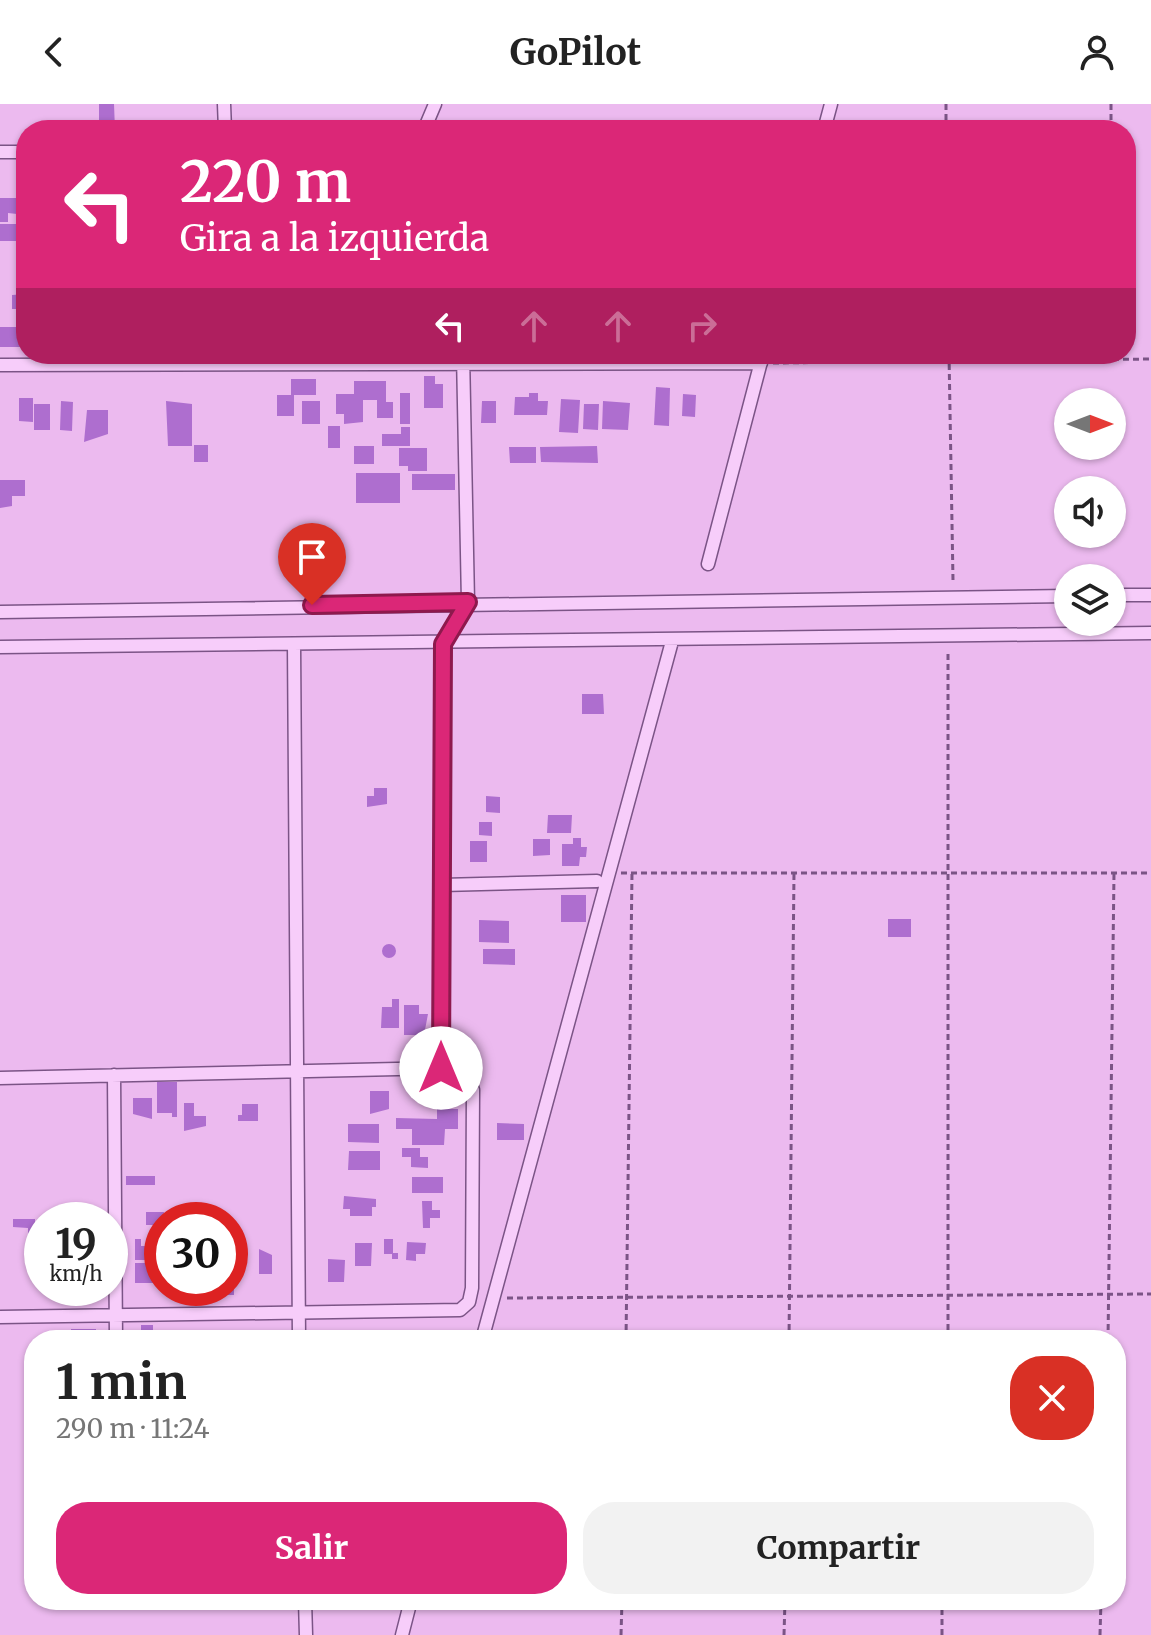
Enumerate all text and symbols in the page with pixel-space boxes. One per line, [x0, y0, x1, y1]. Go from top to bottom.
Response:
icon: back [32, 30, 76, 74]
text: GoPilot [510, 30, 641, 75]
icon: person [1075, 30, 1119, 74]
text: 220 m [180, 147, 351, 217]
icon: left [48, 152, 152, 256]
text: Gira a la izquierda [180, 216, 489, 261]
icon: left [428, 304, 472, 348]
icon: ahead [512, 304, 556, 348]
icon: ahead [596, 304, 640, 348]
icon: right [680, 304, 724, 348]
north arrow [1054, 388, 1126, 460]
map controls [1054, 388, 1126, 636]
button: sound [1054, 476, 1126, 548]
pin [278, 523, 346, 605]
icon: arrive [290, 535, 334, 579]
button: layers [1054, 564, 1126, 636]
position arrow [399, 1026, 483, 1110]
speed limit sign: 30 [144, 1202, 248, 1306]
text: 19 [55, 1219, 97, 1269]
text: km/h [50, 1261, 102, 1286]
text: 1 min [56, 1352, 187, 1412]
button: close [1010, 1356, 1094, 1440]
text: 290 m · 11:24 [56, 1412, 209, 1445]
button: Salir [56, 1502, 567, 1594]
button: Compartir [583, 1502, 1094, 1594]

